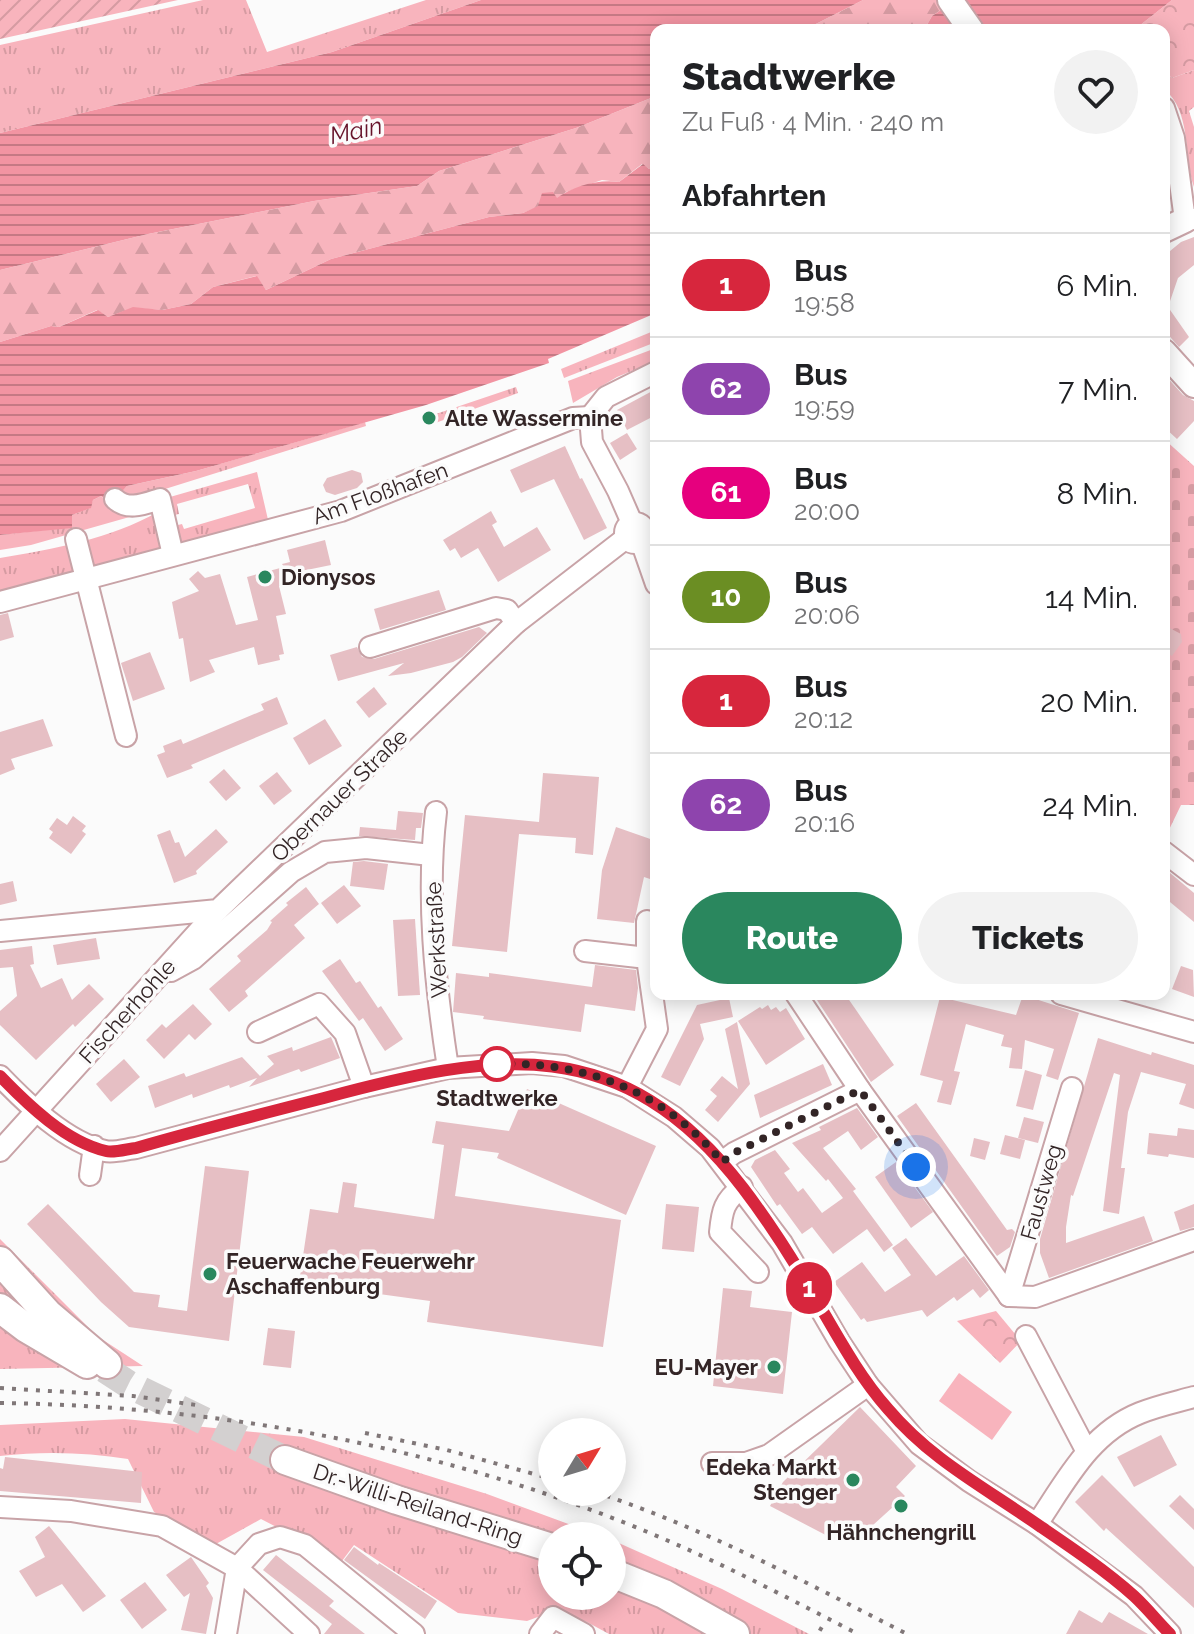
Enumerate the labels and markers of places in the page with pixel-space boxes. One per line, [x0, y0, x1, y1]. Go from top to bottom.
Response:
place label: Alte Wassermine [445, 405, 623, 431]
marker: Alte Wassermine [420, 409, 438, 427]
place label: Dionysos [281, 564, 376, 590]
marker: Dionysos [256, 568, 274, 586]
marker: Stadtwerke [480, 1047, 514, 1081]
place label: Stadtwerke [436, 1085, 558, 1111]
place label: Feuerwache Feuerwehr Aschaffenburg [226, 1248, 475, 1299]
marker: Feuerwache Feuerwehr Aschaffenburg [201, 1265, 219, 1283]
place label: EU-Mayer [655, 1354, 758, 1380]
marker: EU-Mayer [765, 1358, 783, 1376]
place label: Edeka Markt Stenger [706, 1454, 838, 1505]
marker: Edeka Markt Stenger [844, 1471, 862, 1489]
marker: Hähnchengrill [892, 1497, 910, 1515]
place label: Hähnchengrill [826, 1519, 977, 1545]

